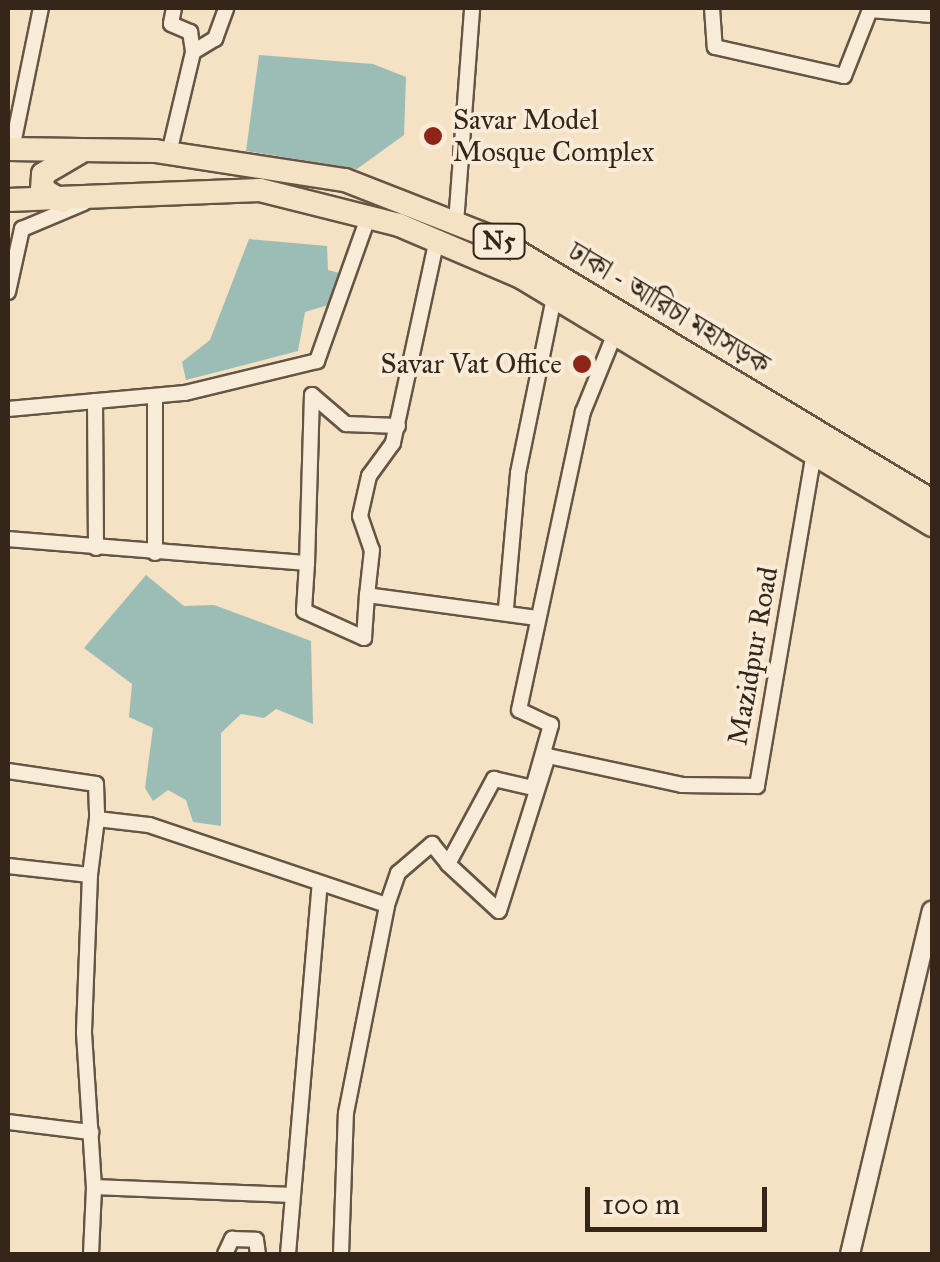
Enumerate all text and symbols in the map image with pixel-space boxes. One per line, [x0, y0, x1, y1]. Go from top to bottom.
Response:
place label: Savar Model Mosque Complex [453, 103, 654, 169]
marker: Savar Model Mosque Complex [422, 125, 444, 147]
road number: N5 [472, 221, 526, 261]
street label: ঢাকা - আরিচা মহাসড়ক [562, 235, 776, 381]
place label: Savar Vat Office [381, 347, 562, 381]
marker: Savar Vat Office [571, 353, 593, 375]
street label: Mazidpur Road [721, 564, 785, 748]
scale bar [590, 1167, 772, 1229]
text: 100 m [602, 1186, 680, 1222]

